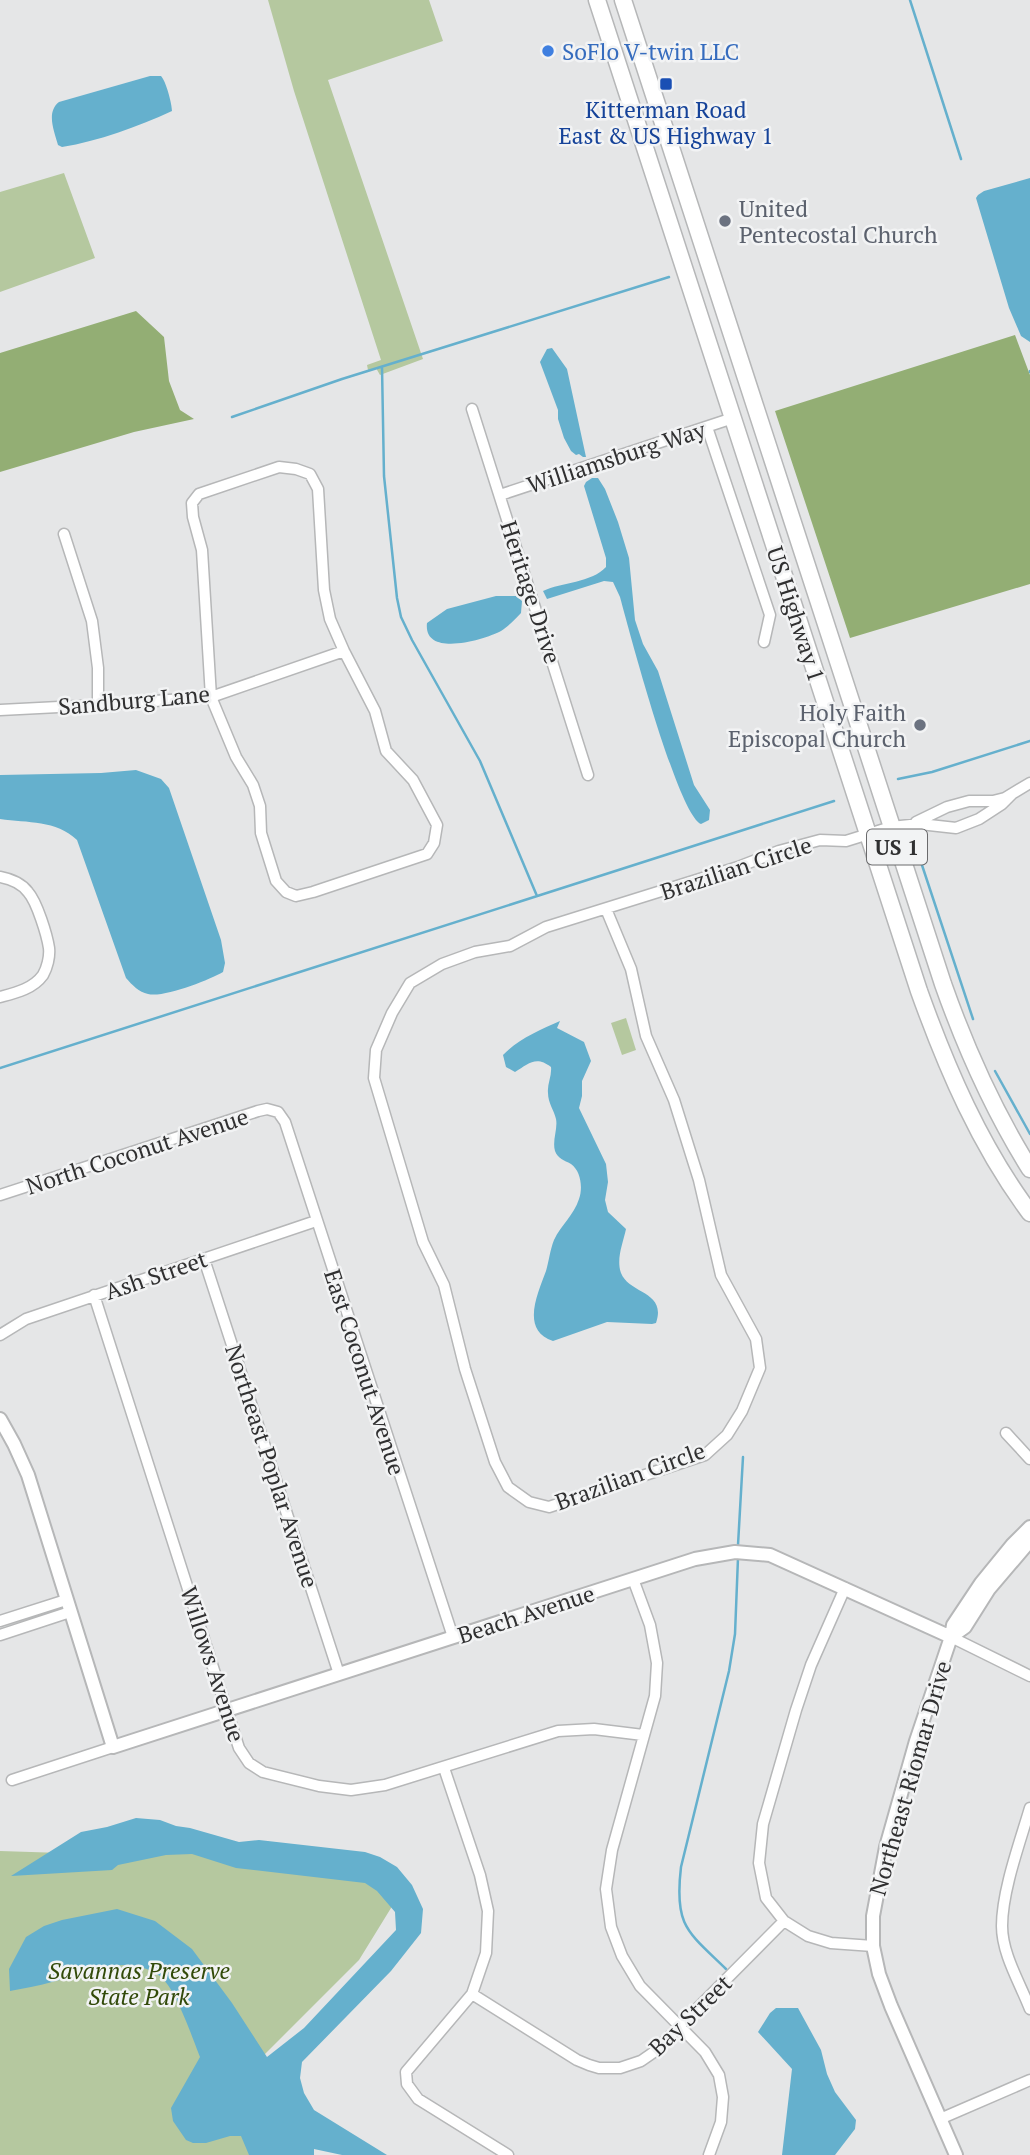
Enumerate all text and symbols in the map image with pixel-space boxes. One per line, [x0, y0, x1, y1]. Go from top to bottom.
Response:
place label: SoFlo V-twin LLC [562, 36, 739, 67]
marker: SoFlo V-twin LLC [540, 43, 556, 59]
marker: Kitterman Road East & US Highway 1 [658, 76, 674, 92]
place label: Kitterman Road East & US Highway 1 [558, 94, 774, 151]
place label: United Pentecostal Church [739, 193, 938, 250]
marker: United Pentecostal Church [717, 213, 733, 229]
street label: Williamsburg Way [523, 413, 710, 500]
street label: Heritage Drive [493, 517, 569, 667]
street label: US Highway 1 [760, 542, 832, 686]
street label: Sandburg Lane [57, 678, 211, 722]
place label: Holy Faith Episcopal Church [728, 697, 906, 754]
marker: Holy Faith Episcopal Church [912, 717, 928, 733]
street label: Brazilian Circle [656, 829, 816, 907]
road number: US 1 [867, 830, 927, 864]
street label: North Coconut Avenue [22, 1100, 252, 1202]
street label: Ash Street [101, 1243, 212, 1307]
street label: East Coconut Avenue [317, 1265, 413, 1479]
street label: Northeast Poplar Avenue [218, 1340, 326, 1592]
street label: Brazilian Circle [551, 1435, 709, 1517]
street label: Beach Avenue [454, 1577, 598, 1651]
street label: Willows Avenue [173, 1582, 253, 1746]
street label: Northeast Riomar Drive [862, 1657, 958, 1899]
park label: Savannas Preserve State Park [48, 1955, 230, 2012]
street label: Bay Street [642, 1967, 739, 2062]

